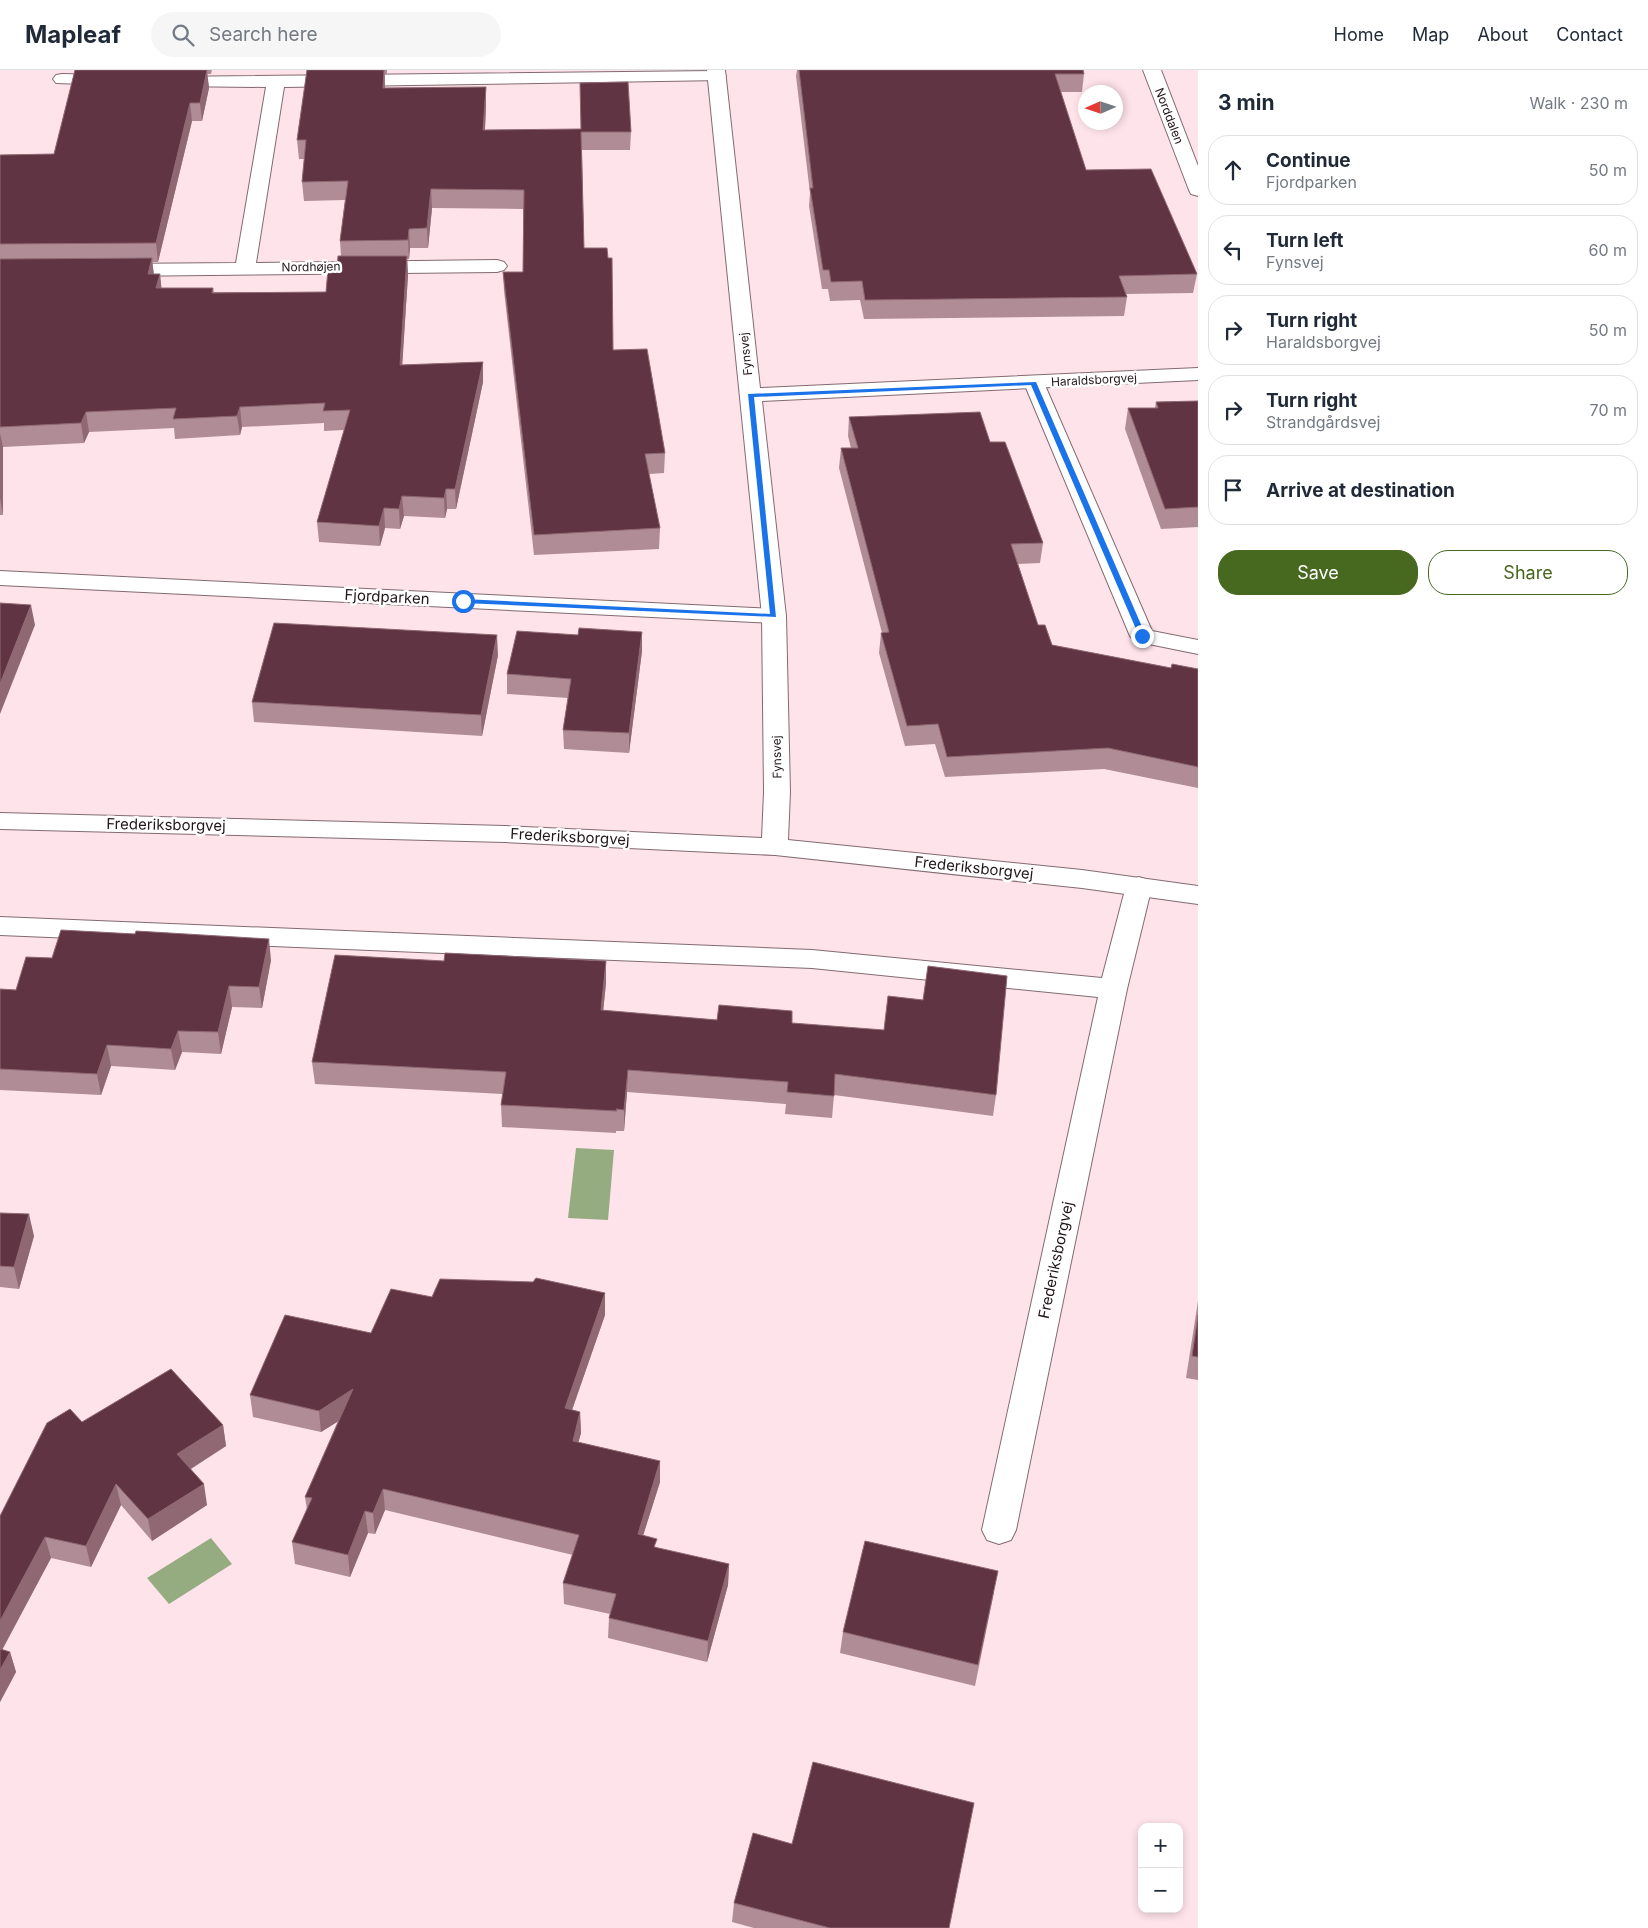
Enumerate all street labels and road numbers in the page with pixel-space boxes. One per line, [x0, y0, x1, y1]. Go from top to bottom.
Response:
street label: Norddalen [1152, 86, 1187, 146]
street label: Nordhøjen [281, 258, 341, 275]
street label: Fynsvej [736, 332, 755, 376]
street label: Haraldsborgvej [1051, 370, 1137, 389]
street label: Fjordparken [344, 585, 430, 608]
street label: Fynsvej [769, 735, 784, 779]
street label: Frederiksborgvej [106, 814, 226, 835]
street label: Frederiksborgvej [510, 824, 630, 849]
street label: Frederiksborgvej [914, 852, 1034, 883]
street label: Frederiksborgvej [1034, 1199, 1077, 1320]

